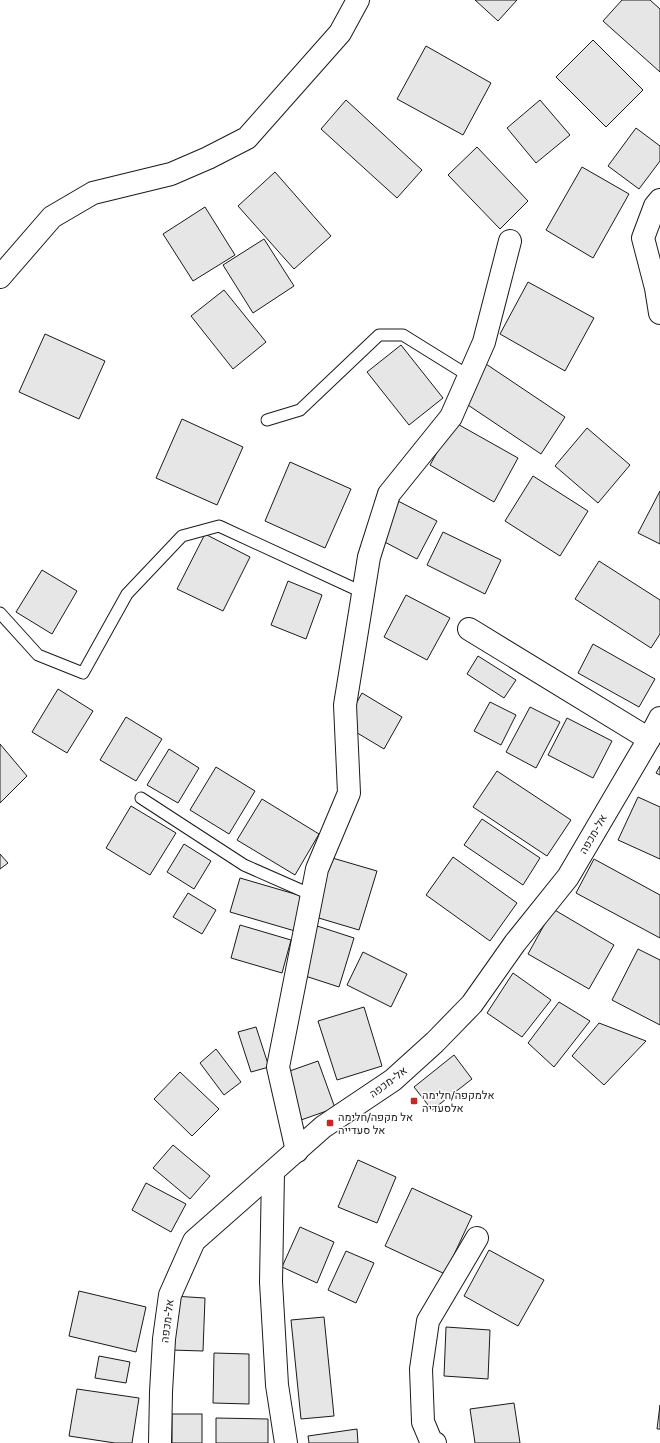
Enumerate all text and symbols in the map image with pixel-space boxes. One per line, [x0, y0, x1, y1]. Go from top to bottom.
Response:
street label: אל-מכפה [576, 812, 610, 856]
street label: אל-מכפה [366, 1063, 410, 1101]
place label: אלמקפה/חלימה אלסעדיה [422, 1088, 495, 1115]
marker: אלמקפה/חלימה אלסעדיה [409, 1096, 419, 1106]
place label: אל מקפה/חלימה אל סעדייה [338, 1110, 413, 1137]
marker: אל מקפה/חלימה אל סעדייה [325, 1118, 335, 1128]
street label: אל-מכפה [157, 1298, 177, 1344]

